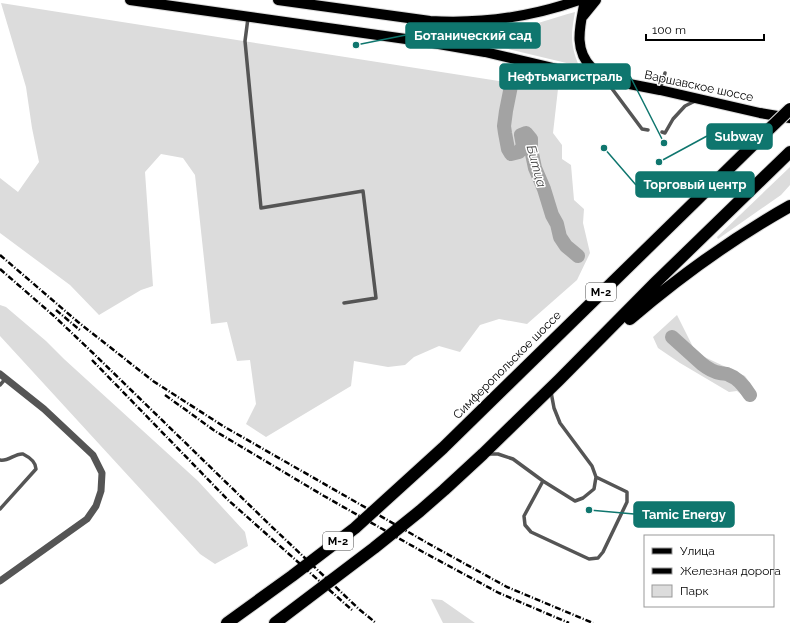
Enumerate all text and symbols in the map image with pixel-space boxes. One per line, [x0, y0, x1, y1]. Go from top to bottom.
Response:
scale bar [646, 16, 764, 42]
callout: Ботанический сад [406, 23, 540, 48]
text: 100 m [652, 23, 686, 37]
text: Ботанический сад [414, 28, 532, 43]
callout: Нефтьмагистраль [500, 64, 630, 89]
street label: Варшавское шоссе [643, 68, 755, 104]
text: Нефтьмагистраль [508, 69, 623, 84]
callout: Subway [707, 124, 772, 149]
text: Subway [714, 129, 764, 144]
water label: Битца [524, 143, 549, 189]
callout: Торговый центр [636, 172, 754, 197]
text: Торговый центр [644, 177, 746, 192]
road number: М-2 [586, 283, 616, 301]
street label: Симферопольское шоссе [450, 308, 564, 422]
callout: Tamic Energy [634, 502, 734, 527]
text: Tamic Energy [642, 507, 726, 522]
road number: М-2 [323, 532, 353, 550]
legend [644, 535, 774, 607]
text: Улица [680, 544, 715, 558]
text: Железная дорога [680, 564, 781, 578]
text: Парк [680, 584, 709, 598]

